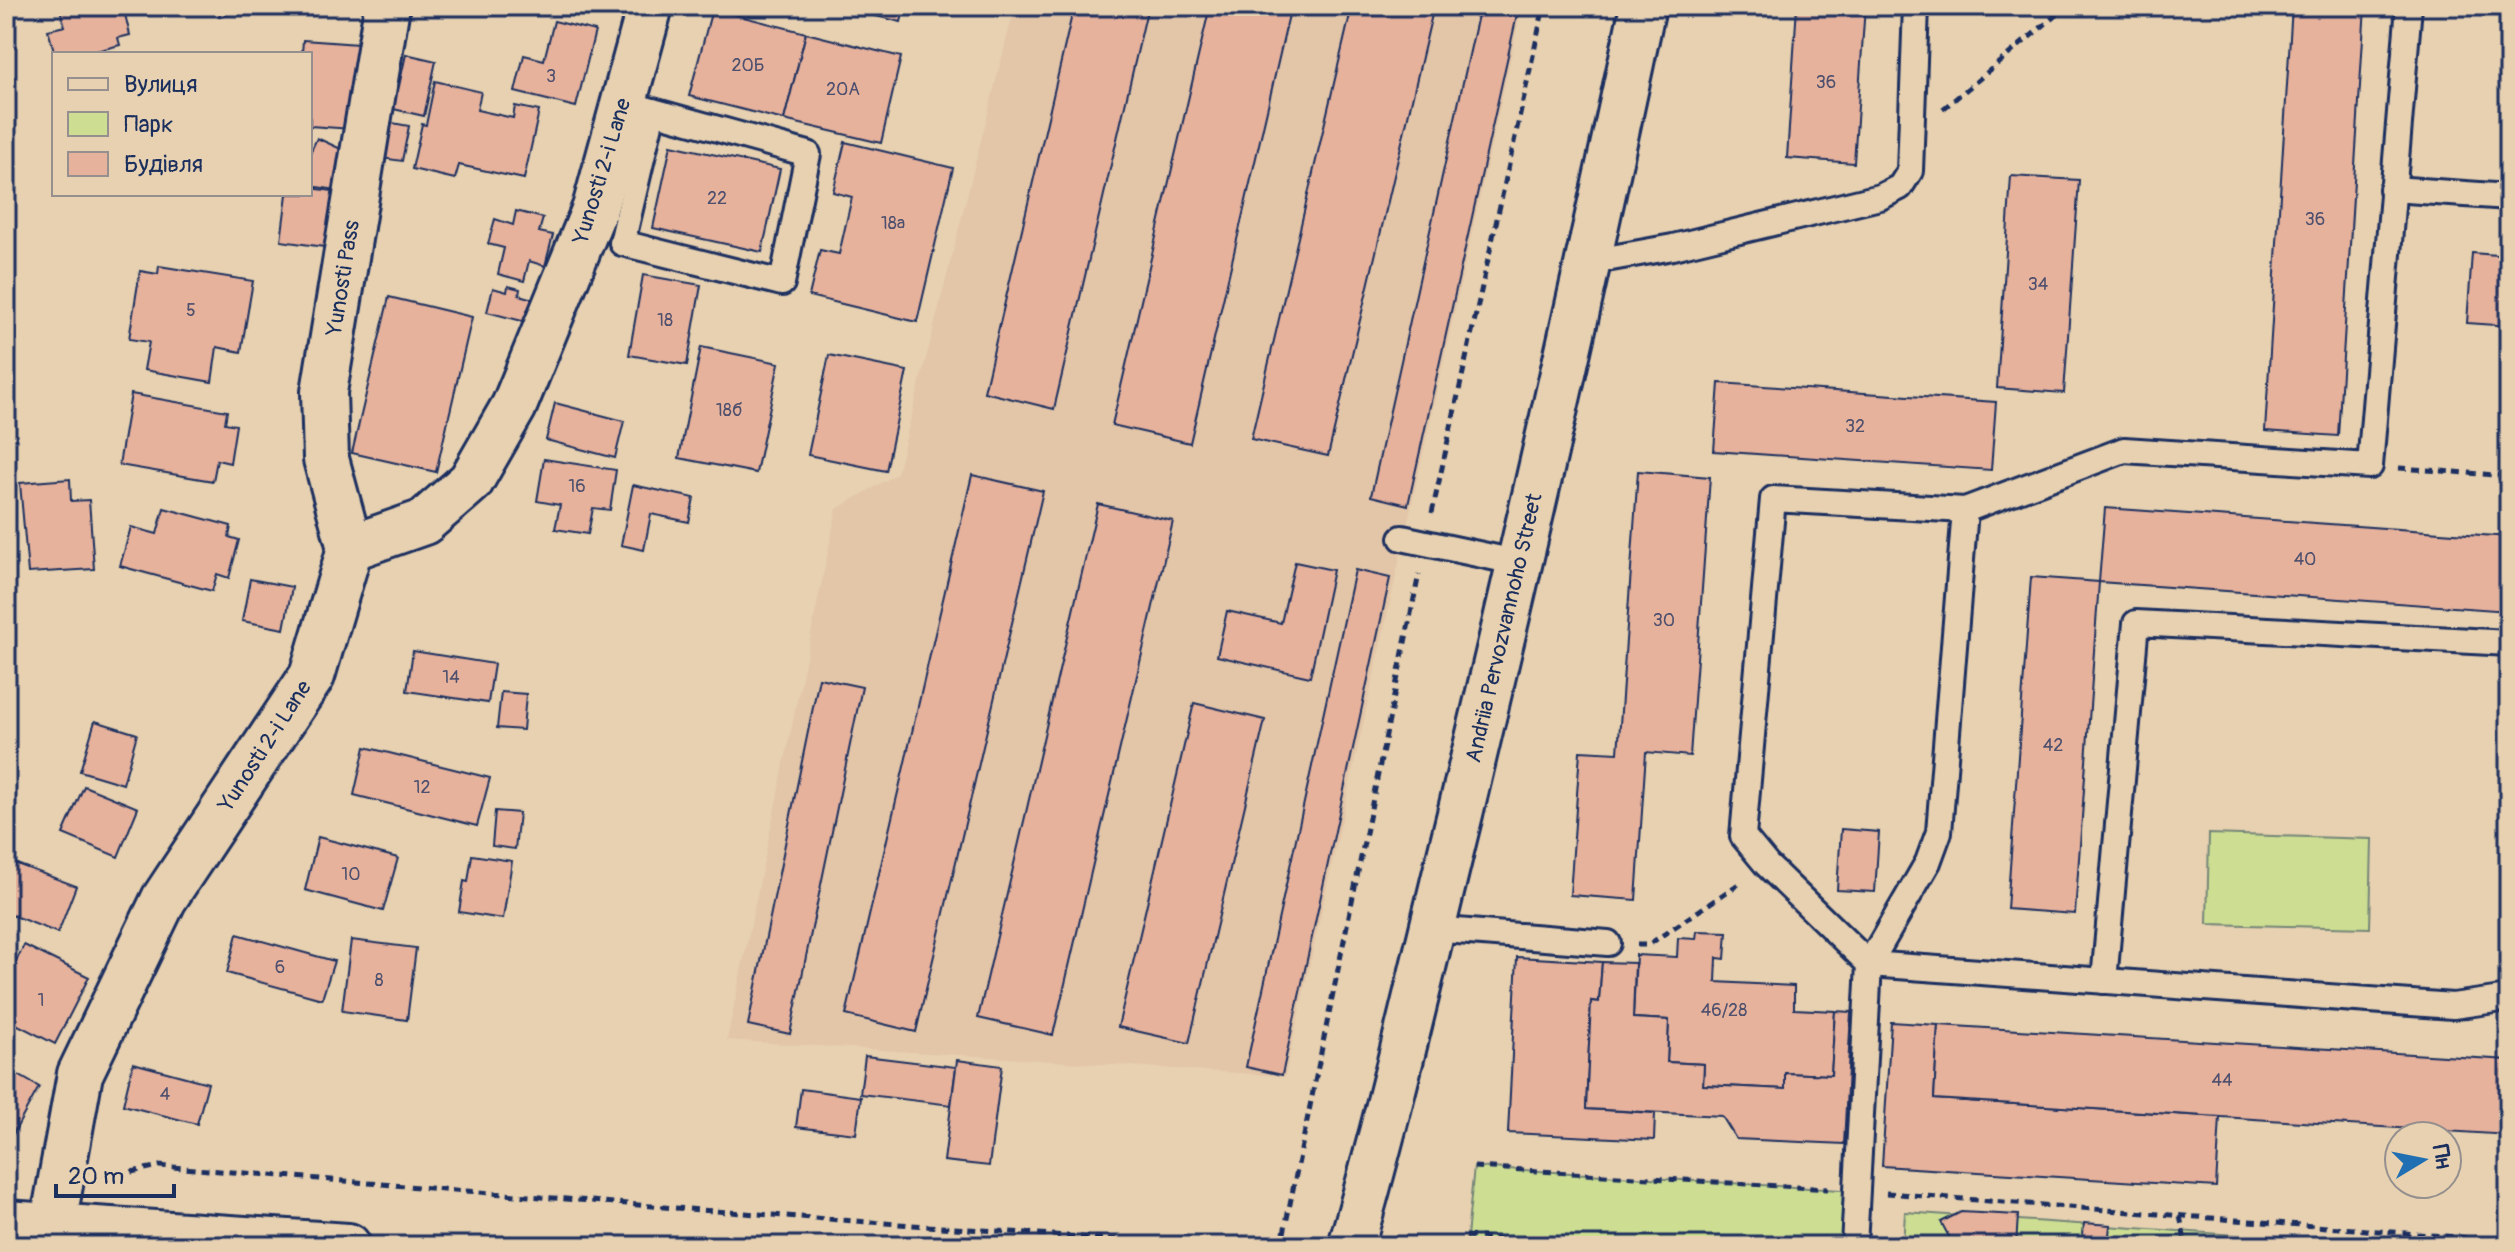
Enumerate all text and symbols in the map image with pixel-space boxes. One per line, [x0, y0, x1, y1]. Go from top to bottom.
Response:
legend [52, 52, 312, 196]
house number: 20Б [731, 54, 765, 77]
house number: 3 [546, 65, 556, 88]
text: Вулиця [124, 70, 197, 99]
house number: 36 [1816, 71, 1836, 94]
house number: 20А [826, 78, 860, 101]
street label: Yunosti 2-i Lane [566, 95, 637, 248]
text: Парк [124, 110, 173, 139]
text: Будівля [124, 150, 203, 179]
house number: 22 [707, 187, 727, 210]
house number: 36 [2305, 208, 2325, 231]
house number: 18а [881, 212, 905, 235]
street label: Yunosti Pass [320, 218, 366, 339]
house number: 34 [2028, 273, 2049, 296]
house number: 5 [186, 299, 196, 322]
house number: 18 [657, 309, 673, 332]
house number: 18б [716, 399, 742, 422]
house number: 32 [1845, 415, 1865, 438]
house number: 16 [568, 475, 586, 498]
street label: Andriia Pervozvannoho Street [1459, 491, 1549, 765]
house number: 40 [2294, 548, 2316, 571]
house number: 30 [1653, 609, 1675, 632]
house number: 14 [442, 666, 460, 689]
street label: Yunosti 2-i Lane [212, 675, 318, 818]
house number: 42 [2043, 734, 2063, 757]
house number: 12 [413, 776, 431, 799]
house number: 10 [341, 863, 361, 886]
house number: 6 [275, 956, 285, 979]
house number: 8 [374, 969, 384, 992]
house number: 1 [37, 989, 45, 1012]
house number: 46/28 [1701, 999, 1747, 1022]
house number: 44 [2212, 1069, 2233, 1092]
house number: 4 [160, 1083, 171, 1106]
north arrow [2383, 1120, 2463, 1200]
text: Пн [2426, 1142, 2458, 1171]
scale bar [56, 1148, 174, 1198]
text: 20 m [68, 1162, 124, 1191]

